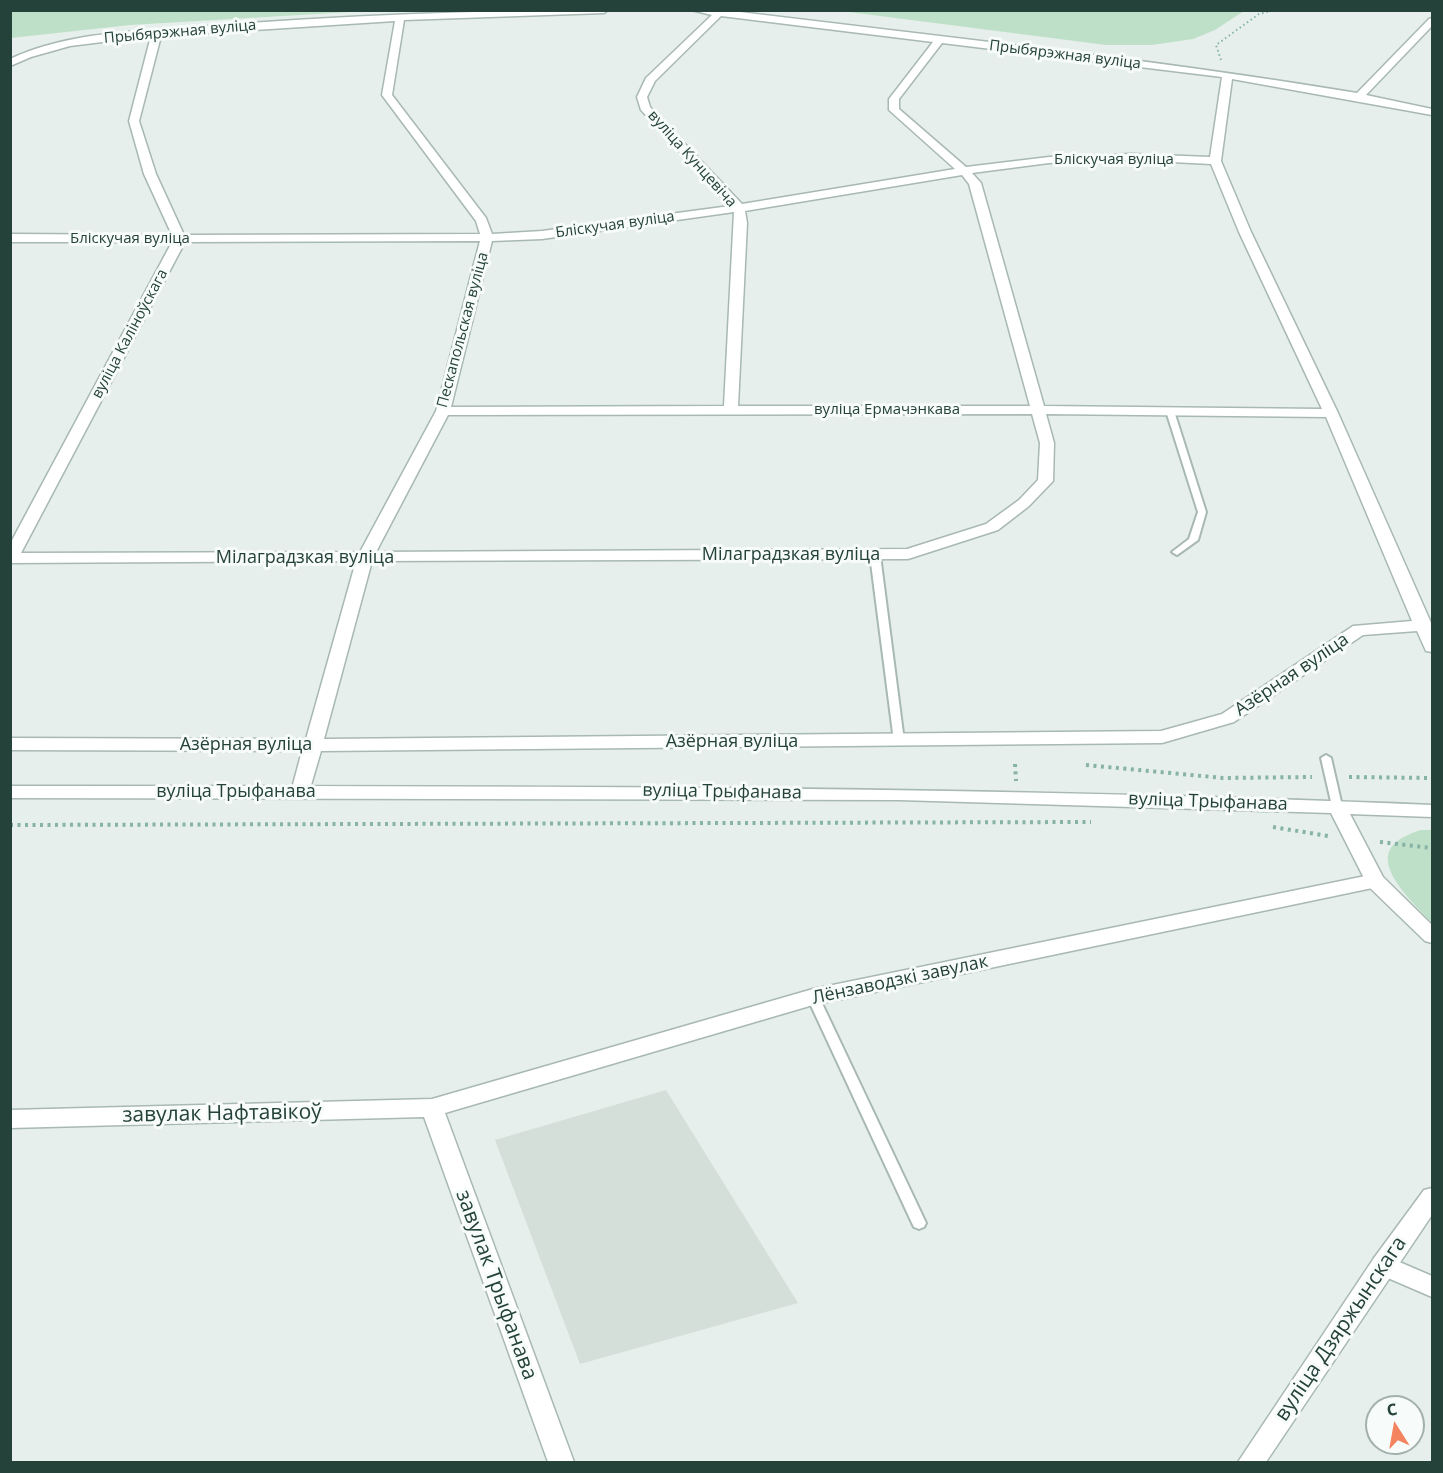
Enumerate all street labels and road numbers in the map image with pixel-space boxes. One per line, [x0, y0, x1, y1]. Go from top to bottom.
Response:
street label: Прыбярэжная вуліца [103, 16, 257, 48]
street label: Прыбярэжная вуліца [988, 37, 1142, 73]
street label: вуліца Кунцевіча [644, 107, 740, 211]
street label: Бліскучая вуліца [1054, 151, 1174, 169]
street label: Бліскучая вуліца [554, 208, 676, 242]
street label: Бліскучая вуліца [70, 230, 190, 248]
street label: Пескапольская вуліца [434, 250, 492, 410]
street label: вуліца Каліноўскага [88, 266, 172, 402]
street label: вуліца Ермачэнкава [814, 401, 960, 419]
street label: Мілаградзкая вуліца [702, 544, 880, 566]
street label: Мілаградзкая вуліца [216, 547, 394, 569]
street label: Азёрная вуліца [1231, 629, 1353, 721]
street label: Азёрная вуліца [666, 731, 798, 753]
street label: Азёрная вуліца [180, 734, 312, 756]
street label: вуліца Трыфанава [642, 780, 802, 804]
street label: вуліца Трыфанава [156, 781, 316, 803]
street label: вуліца Трыфанава [1128, 788, 1288, 816]
street label: Лёнзаводзкі завулак [810, 951, 990, 1009]
street label: завулак Нафтавікоў [122, 1100, 322, 1128]
street label: завулак Трыфанава [450, 1187, 542, 1383]
street label: вуліца Дзяржынскага [1270, 1232, 1412, 1426]

